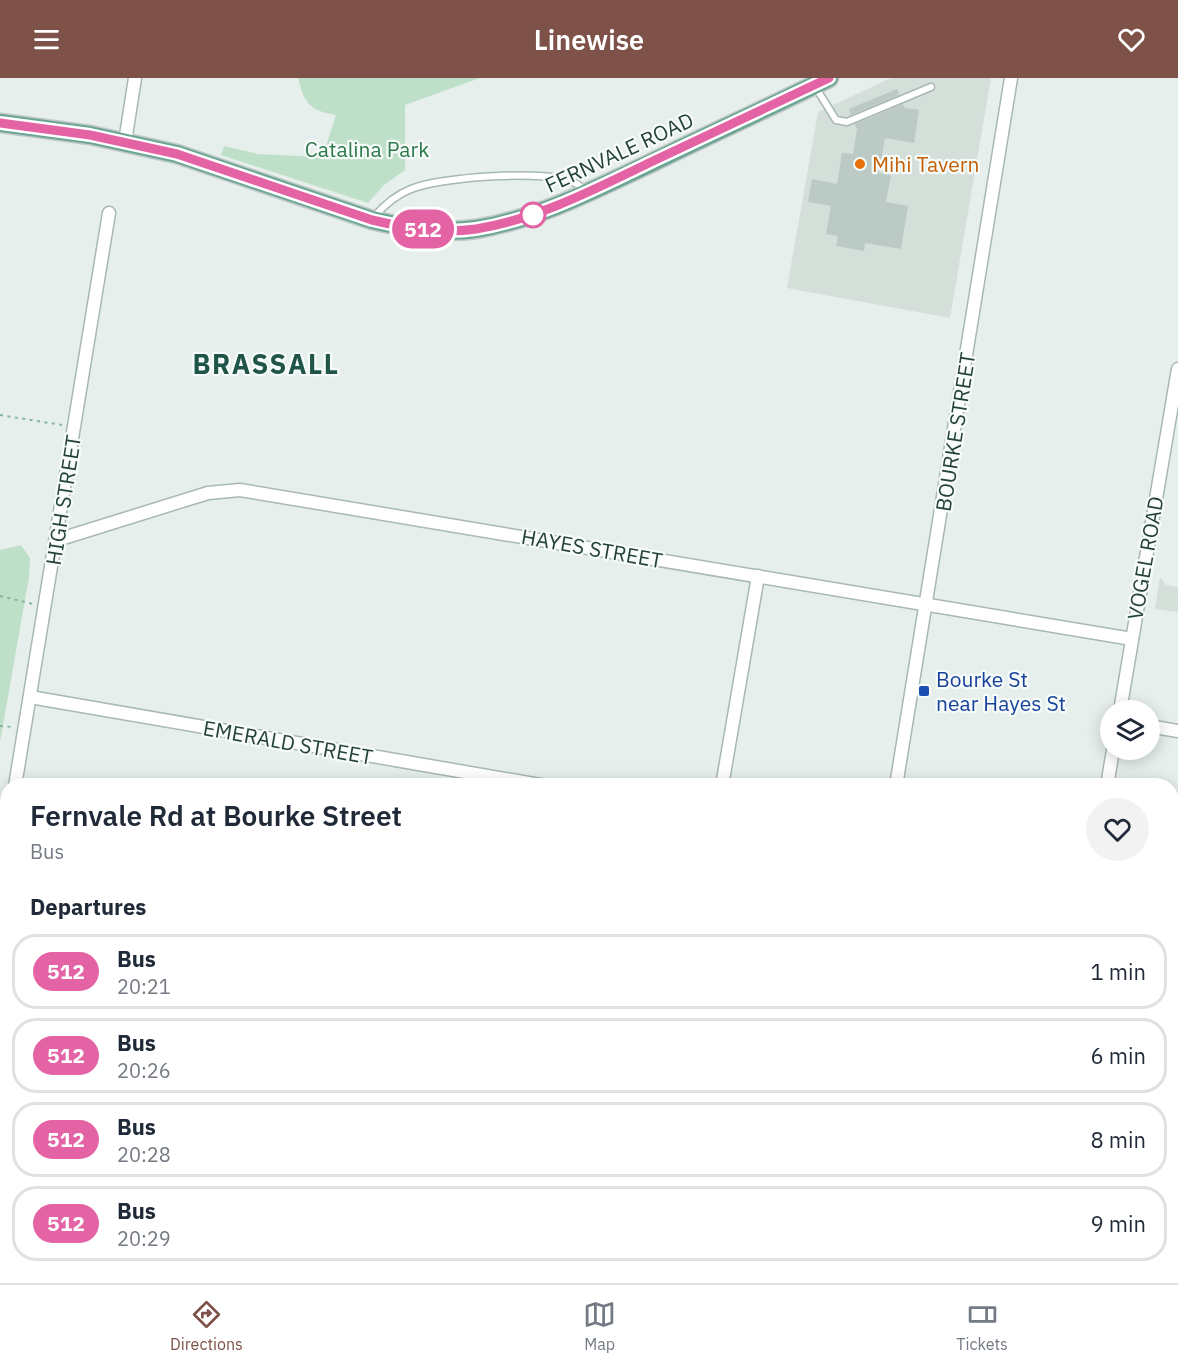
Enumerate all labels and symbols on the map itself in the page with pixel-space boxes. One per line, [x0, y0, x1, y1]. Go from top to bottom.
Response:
street label: FERNVALE ROAD [540, 105, 698, 199]
park label: Catalina Park [305, 135, 429, 163]
place label: Mihi Tavern [872, 150, 979, 178]
marker: Mihi Tavern [853, 157, 867, 171]
unlabelled marker [520, 202, 546, 228]
line badge: 512 [388, 210, 458, 248]
district label: BRASSALL [192, 346, 340, 381]
street label: BOURKE STREET [929, 350, 981, 514]
street label: HIGH STREET [39, 433, 87, 567]
street label: VOGEL ROAD [1120, 494, 1170, 622]
street label: HAYES STREET [519, 522, 665, 574]
place label: Bourke St near Hayes St [936, 665, 1066, 717]
marker: Bourke St near Hayes St [917, 684, 931, 698]
street label: EMERALD STREET [201, 713, 375, 771]

